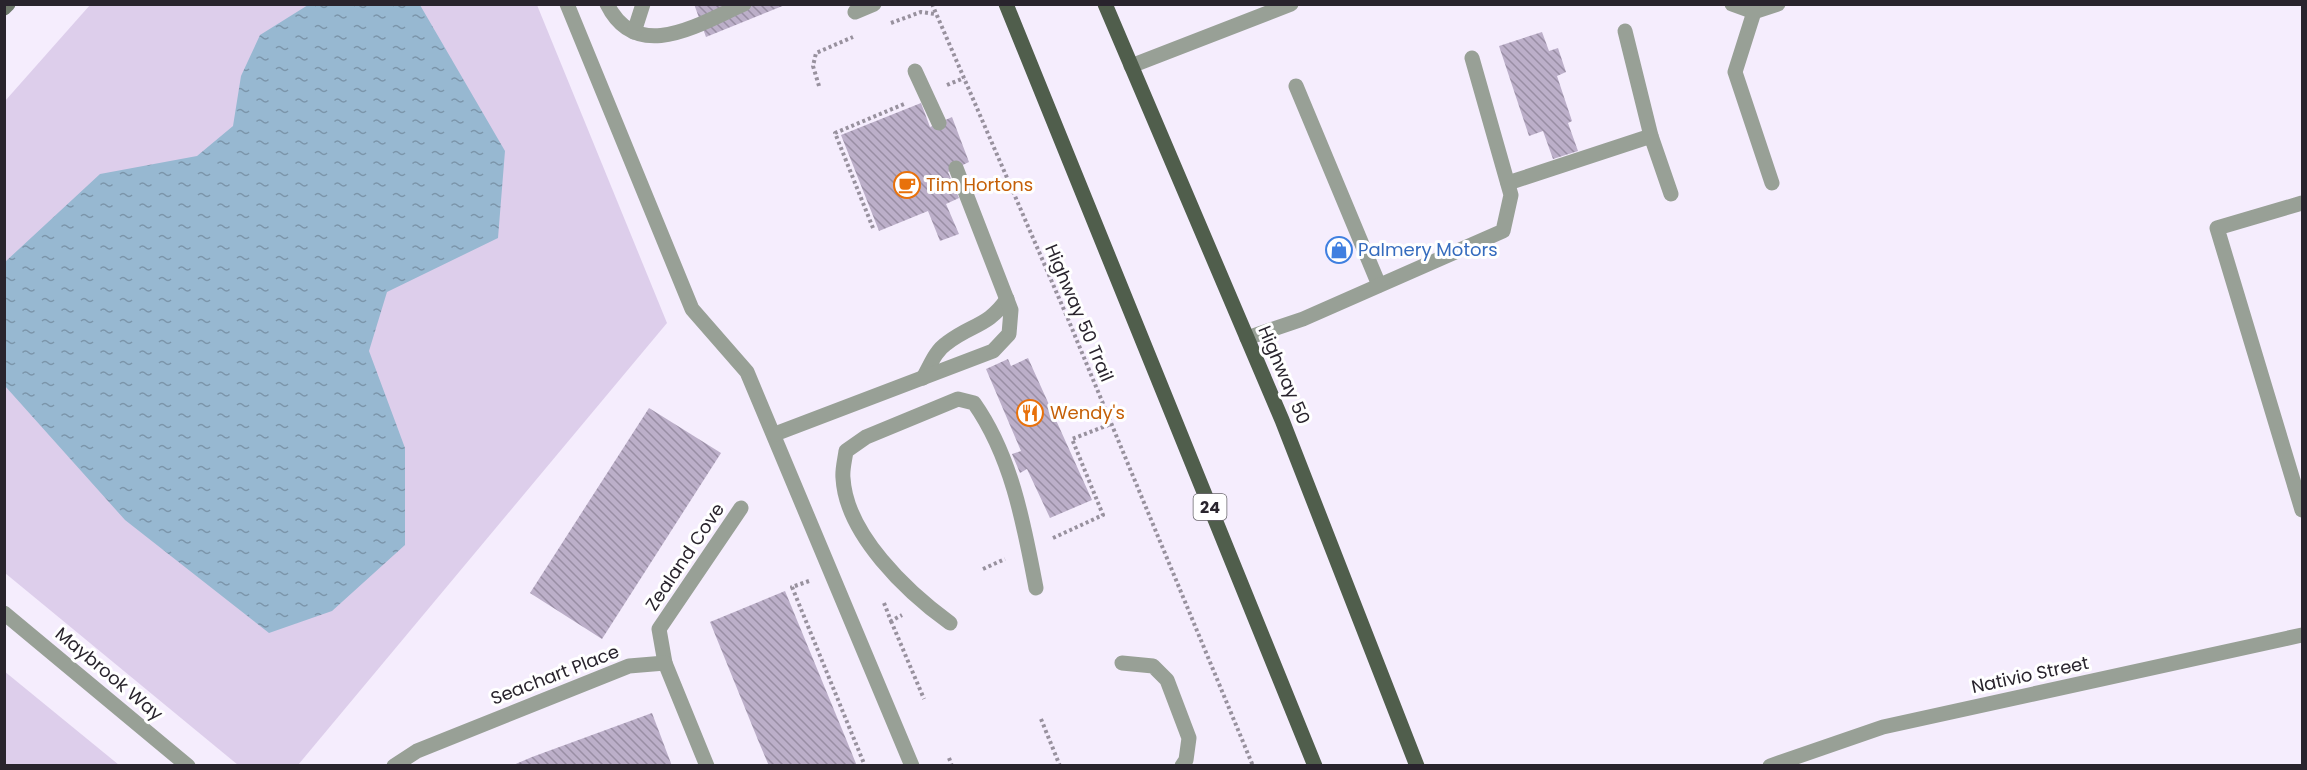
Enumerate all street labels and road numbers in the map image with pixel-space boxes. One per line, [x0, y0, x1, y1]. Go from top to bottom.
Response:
street label: Highway 50 Trail [1039, 240, 1120, 386]
street label: Highway 50 [1252, 322, 1316, 428]
road number: 24 [1194, 494, 1226, 520]
street label: Zealand Cove [639, 498, 730, 615]
street label: Maybrook Way [50, 621, 169, 726]
street label: Seachart Place [487, 639, 623, 711]
street label: Nativio Street [1969, 650, 2091, 699]

